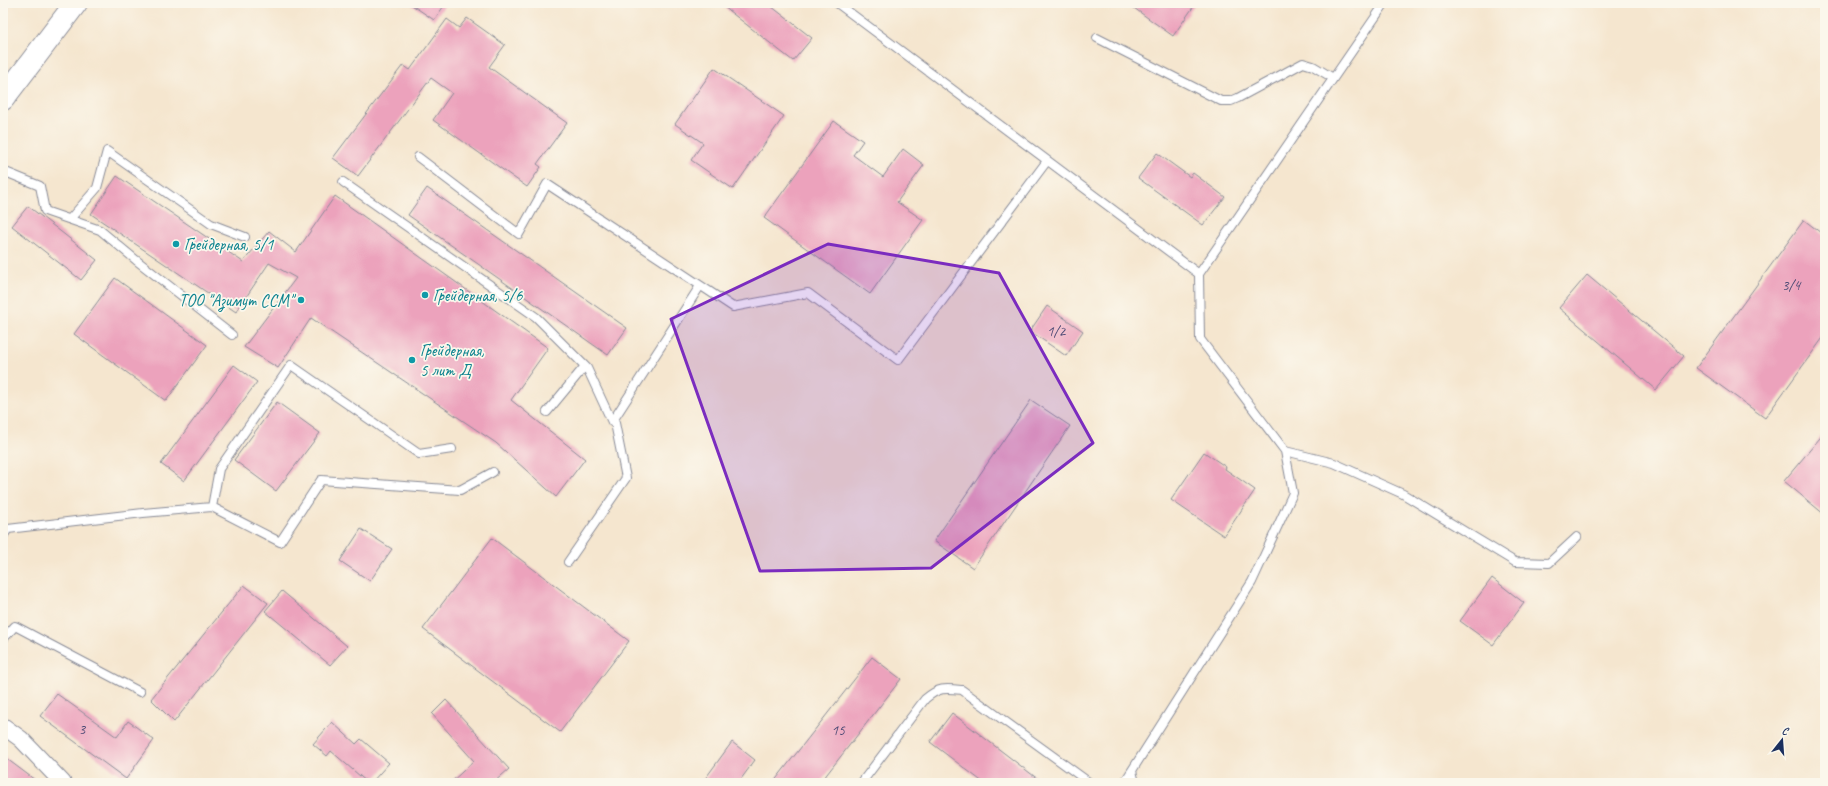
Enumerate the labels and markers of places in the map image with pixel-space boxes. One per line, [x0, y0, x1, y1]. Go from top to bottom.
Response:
place label: Грейдерная, 5/1 [184, 234, 275, 255]
marker: Грейдерная, 5/1 [171, 239, 181, 249]
place label: Грейдерная, 5/6 [433, 285, 524, 306]
place label: ТОО "Азимут ССМ" [179, 290, 297, 312]
marker: Грейдерная, 5/6 [420, 290, 430, 300]
marker: ТОО "Азимут ССМ" [296, 295, 306, 305]
place label: Грейдерная, 5 лит Д [420, 340, 484, 381]
marker: Грейдерная, 5 лит Д [407, 355, 417, 365]

